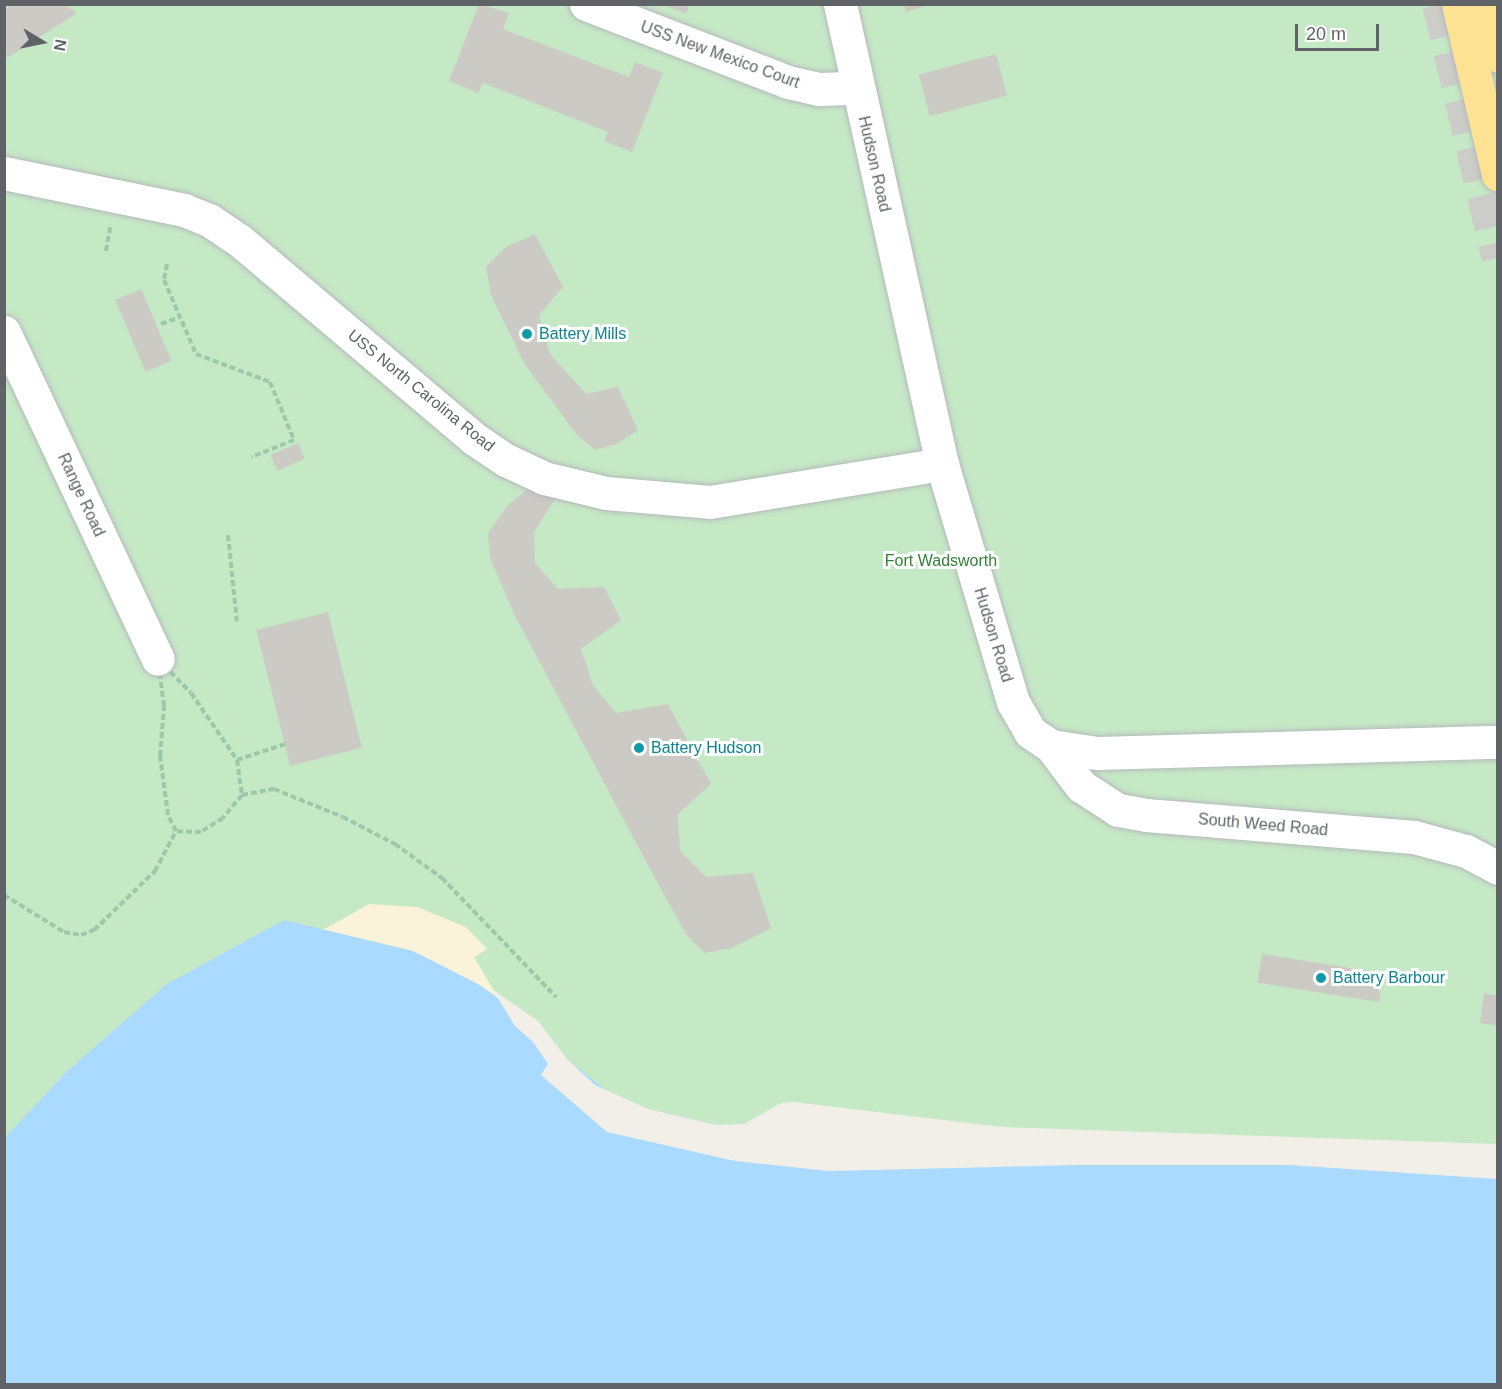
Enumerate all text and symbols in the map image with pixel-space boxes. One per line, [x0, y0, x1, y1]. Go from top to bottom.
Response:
north arrow [12, 12, 72, 72]
scale bar [1298, 12, 1382, 50]
street label: USS New Mexico Court [638, 17, 802, 93]
text: 20 m [1306, 24, 1346, 44]
text: N [51, 38, 70, 52]
street label: Hudson Road [854, 114, 894, 214]
place label: Battery Mills [539, 324, 626, 344]
street label: USS North Carolina Road [344, 326, 498, 456]
marker: Battery Mills [520, 327, 534, 341]
street label: Range Road [53, 450, 109, 540]
park label: Fort Wadsworth [885, 551, 997, 571]
street label: Hudson Road [970, 585, 1016, 685]
place label: Battery Hudson [651, 738, 761, 758]
marker: Battery Hudson [632, 741, 646, 755]
street label: South Weed Road [1197, 810, 1329, 840]
place label: Battery Barbour [1333, 968, 1445, 988]
marker: Battery Barbour [1314, 971, 1328, 985]

